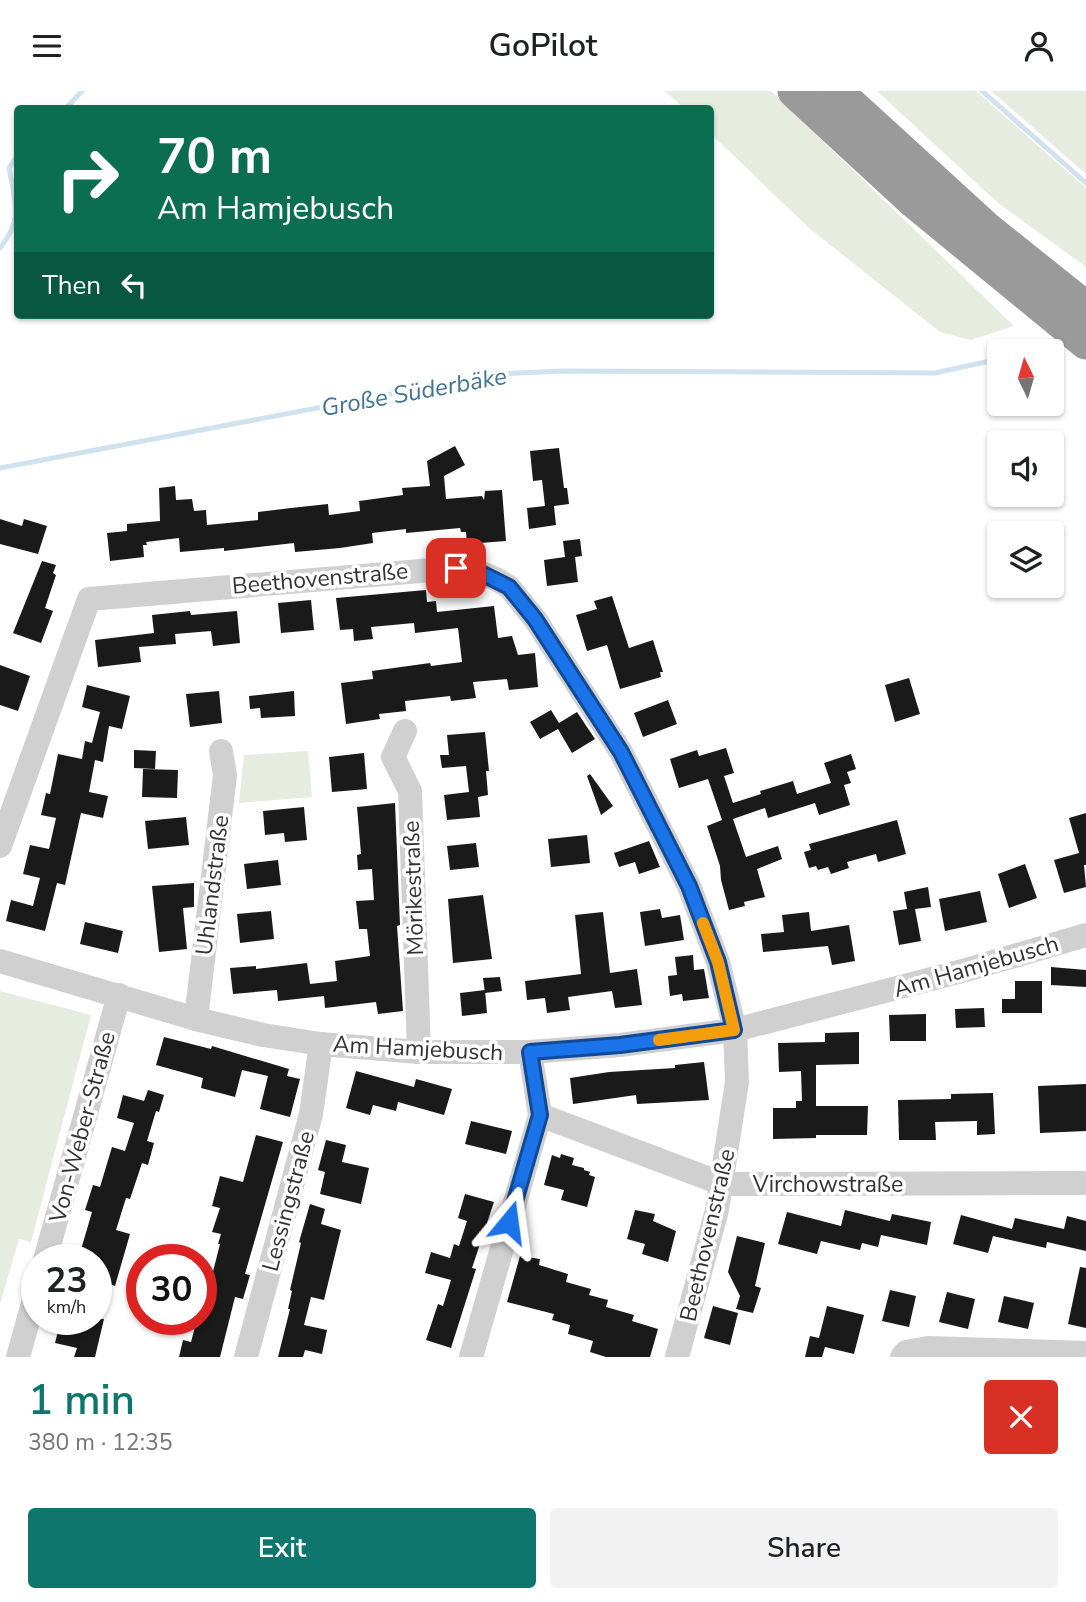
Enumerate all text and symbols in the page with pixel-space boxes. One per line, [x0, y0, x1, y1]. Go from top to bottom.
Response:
text: GoPilot [488, 24, 598, 67]
icon: menu [28, 27, 66, 65]
icon: person [1020, 27, 1058, 65]
text: 70 m [157, 123, 272, 190]
icon: right [42, 133, 133, 224]
text: Am Hamjebusch [157, 187, 394, 230]
icon: left [115, 266, 153, 304]
text: Then [42, 268, 101, 303]
north arrow [987, 339, 1064, 417]
map controls [987, 339, 1064, 598]
water label: Große Süderbäke [319, 360, 509, 424]
button: sound [987, 430, 1064, 507]
button: layers [987, 521, 1064, 598]
pin [426, 538, 486, 598]
icon: arrive [437, 549, 475, 587]
street label: Beethovenstraße [231, 555, 409, 602]
street label: Uhlandstraße [189, 813, 236, 957]
street label: Mörikestraße [396, 820, 431, 956]
street label: Am Hamjebusch [890, 928, 1062, 1005]
street label: Von-Weber-Straße [42, 1028, 123, 1227]
street label: Am Hamjebusch [332, 1029, 504, 1068]
street label: Lessingstraße [255, 1127, 322, 1275]
street label: Beethovenstraße [673, 1146, 742, 1325]
street label: Virchowstraße [752, 1169, 903, 1200]
position arrow [472, 1185, 546, 1259]
speed limit sign: 30 [126, 1244, 217, 1335]
text: 23 [45, 1257, 88, 1304]
text: km/h [47, 1295, 86, 1319]
text: 1 min [28, 1372, 135, 1429]
button: close [984, 1380, 1058, 1454]
text: 380 m · 12:35 [28, 1427, 173, 1458]
button: Exit [28, 1508, 536, 1588]
button: Share [550, 1508, 1058, 1588]

